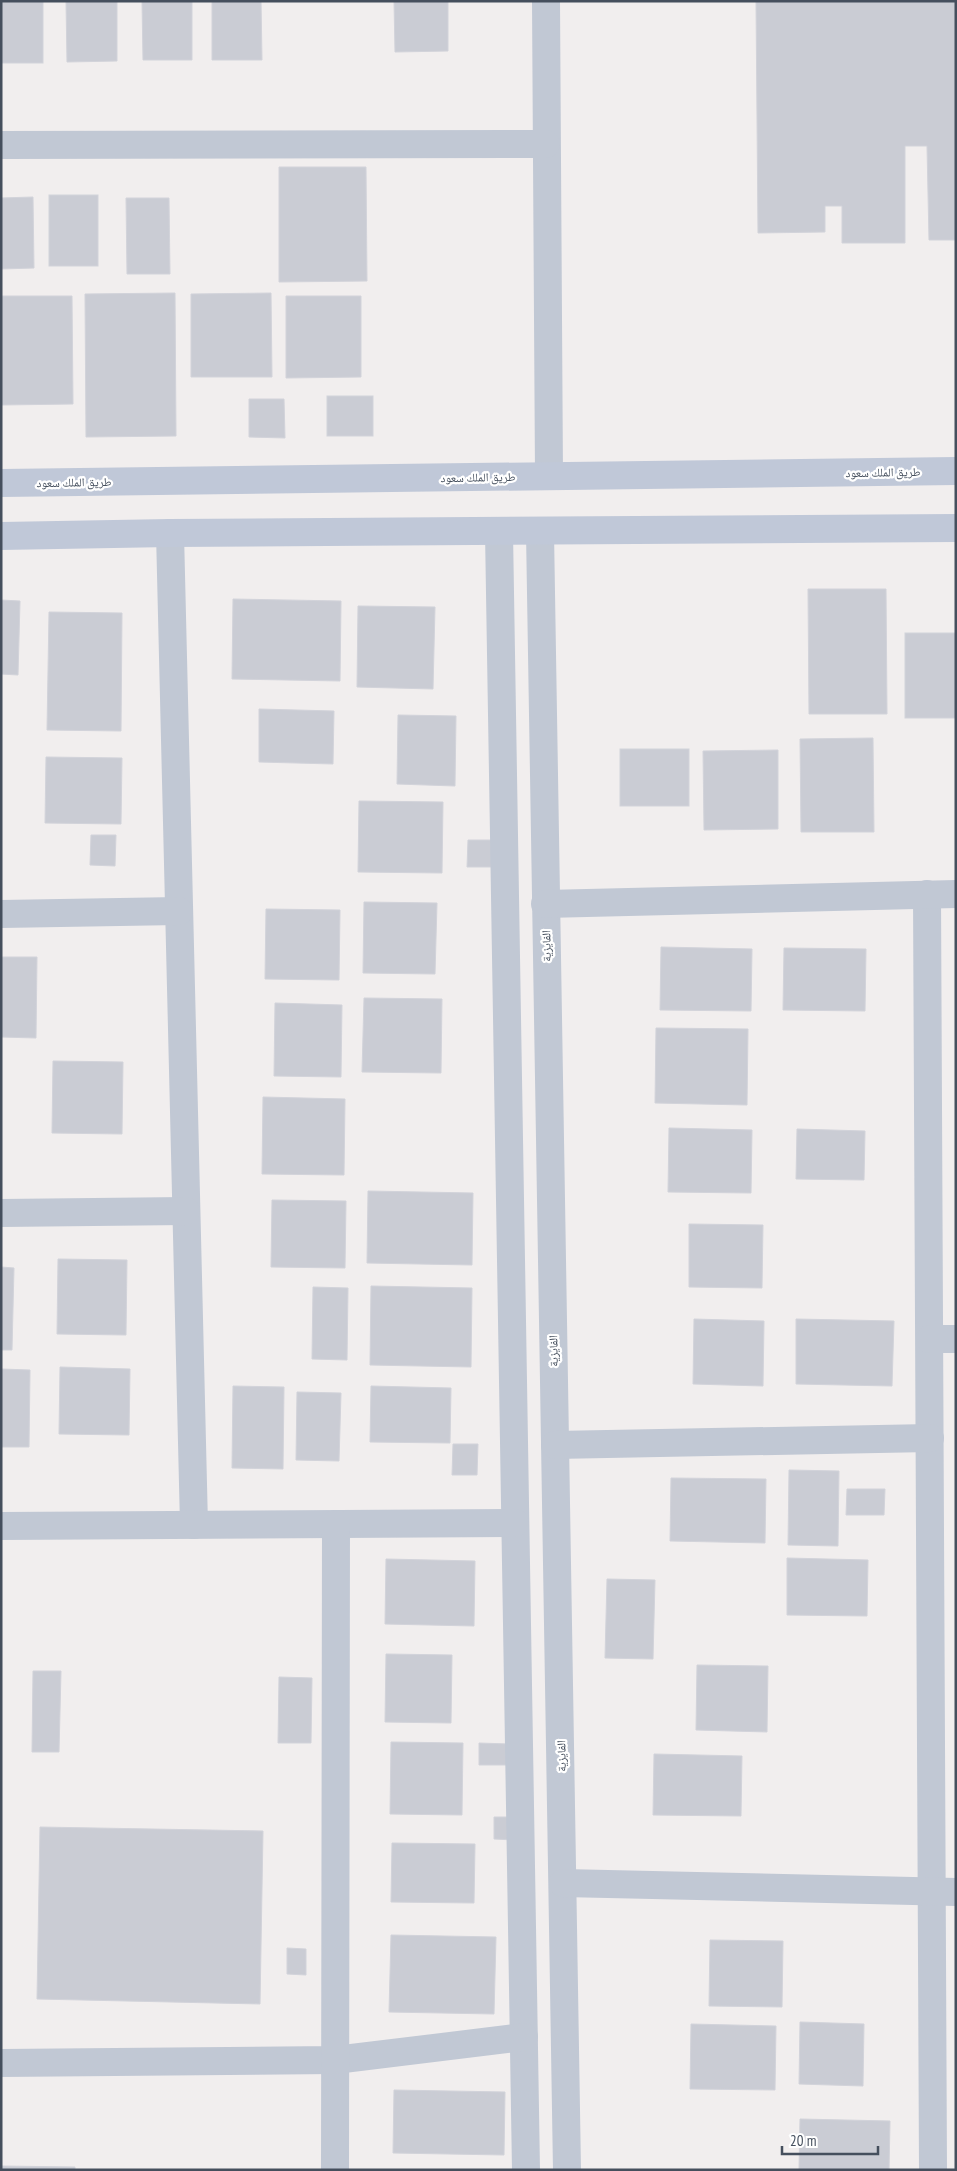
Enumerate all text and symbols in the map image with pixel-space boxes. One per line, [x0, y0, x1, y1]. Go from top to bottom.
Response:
street label: طريق الملك سعود [845, 464, 921, 480]
street label: طريق الملك سعود [440, 469, 516, 485]
street label: طريق الملك سعود [36, 474, 112, 490]
street label: الفايزية [538, 930, 554, 962]
street label: الفايزية [545, 1335, 561, 1367]
street label: الفايزية [553, 1740, 569, 1772]
scale bar [782, 2124, 878, 2156]
text: 20 m [790, 2131, 816, 2150]

